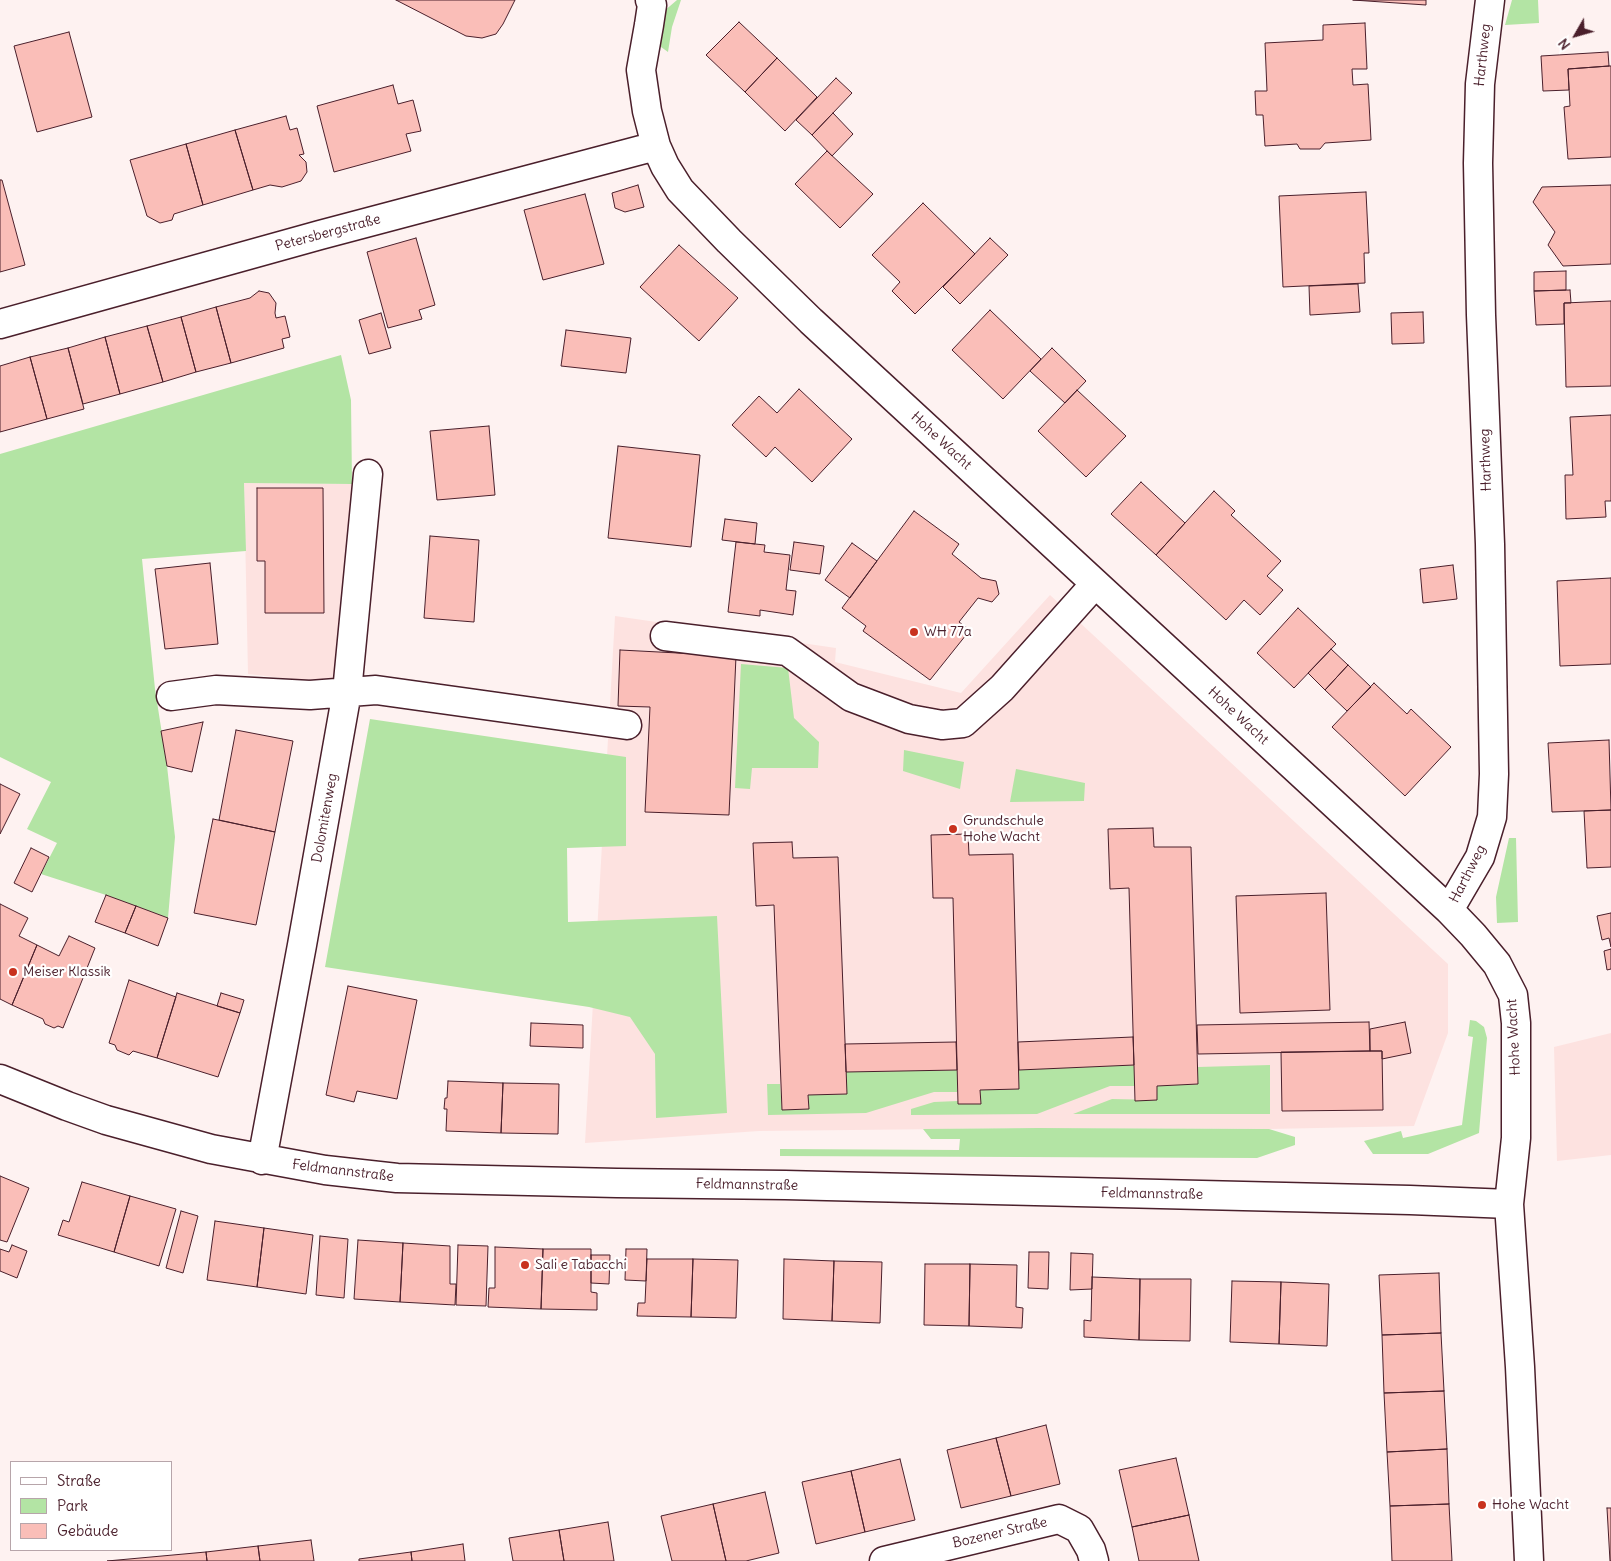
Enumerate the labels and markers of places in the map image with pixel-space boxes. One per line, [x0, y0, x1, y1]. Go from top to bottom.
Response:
place label: WH 77a [924, 624, 972, 640]
marker: WH 77a [908, 626, 920, 638]
place label: Grundschule Hohe Wacht [963, 813, 1044, 846]
marker: Grundschule Hohe Wacht [947, 823, 959, 835]
place label: Meiser Klassik [23, 964, 111, 980]
marker: Meiser Klassik [7, 966, 19, 978]
place label: Sali e Tabacchi [535, 1257, 627, 1273]
marker: Sali e Tabacchi [519, 1259, 531, 1271]
place label: Hohe Wacht [1492, 1497, 1569, 1513]
marker: Hohe Wacht [1476, 1499, 1488, 1511]

